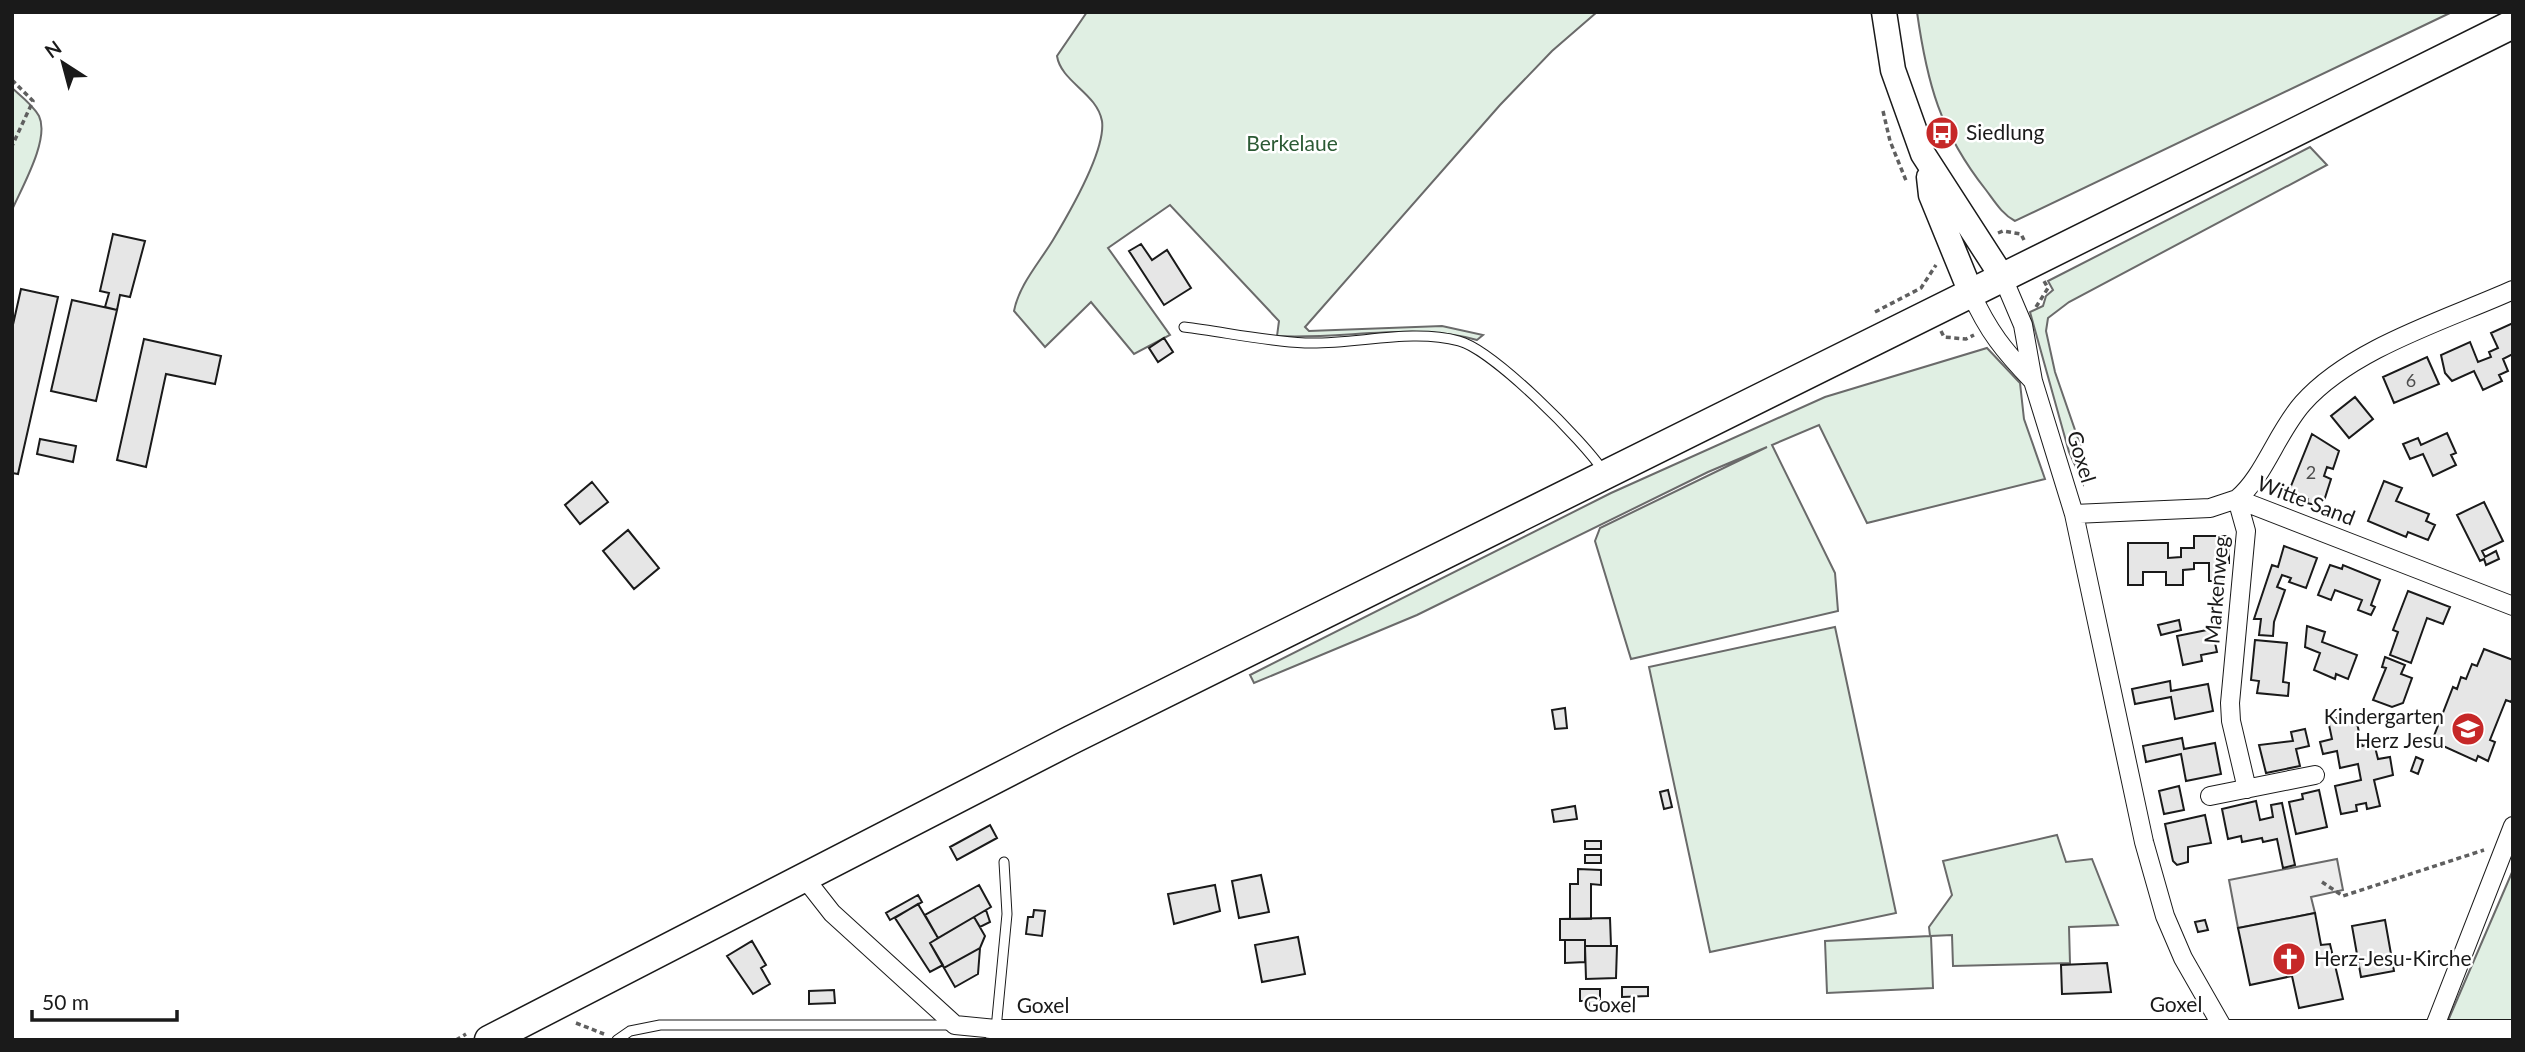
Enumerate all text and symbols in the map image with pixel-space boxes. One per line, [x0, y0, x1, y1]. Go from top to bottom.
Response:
north arrow [28, 28, 98, 98]
text: N [40, 35, 65, 62]
bus stop icon: Siedlung [1923, 114, 1961, 152]
place label: Siedlung [1966, 119, 2045, 144]
park label: Berkelaue [1246, 130, 1338, 155]
house number: 6 [2406, 369, 2416, 391]
street label: Goxel [2063, 428, 2102, 485]
house number: 2 [2306, 461, 2316, 483]
street label: Witte Sand [2254, 470, 2359, 530]
street label: Markenweg [2198, 535, 2233, 645]
place label: Kindergarten Herz Jesu [2324, 703, 2444, 752]
school or university icon: Kindergarten Herz Jesu [2449, 710, 2487, 748]
church icon: Herz-Jesu-Kirche [2270, 940, 2308, 978]
place label: Herz-Jesu-Kirche [2314, 945, 2472, 970]
scale bar [32, 978, 177, 1022]
text: 50 m [42, 989, 89, 1014]
street label: Goxel [1583, 991, 1637, 1016]
street label: Goxel [2150, 991, 2202, 1016]
street label: Goxel [1017, 992, 1069, 1017]

